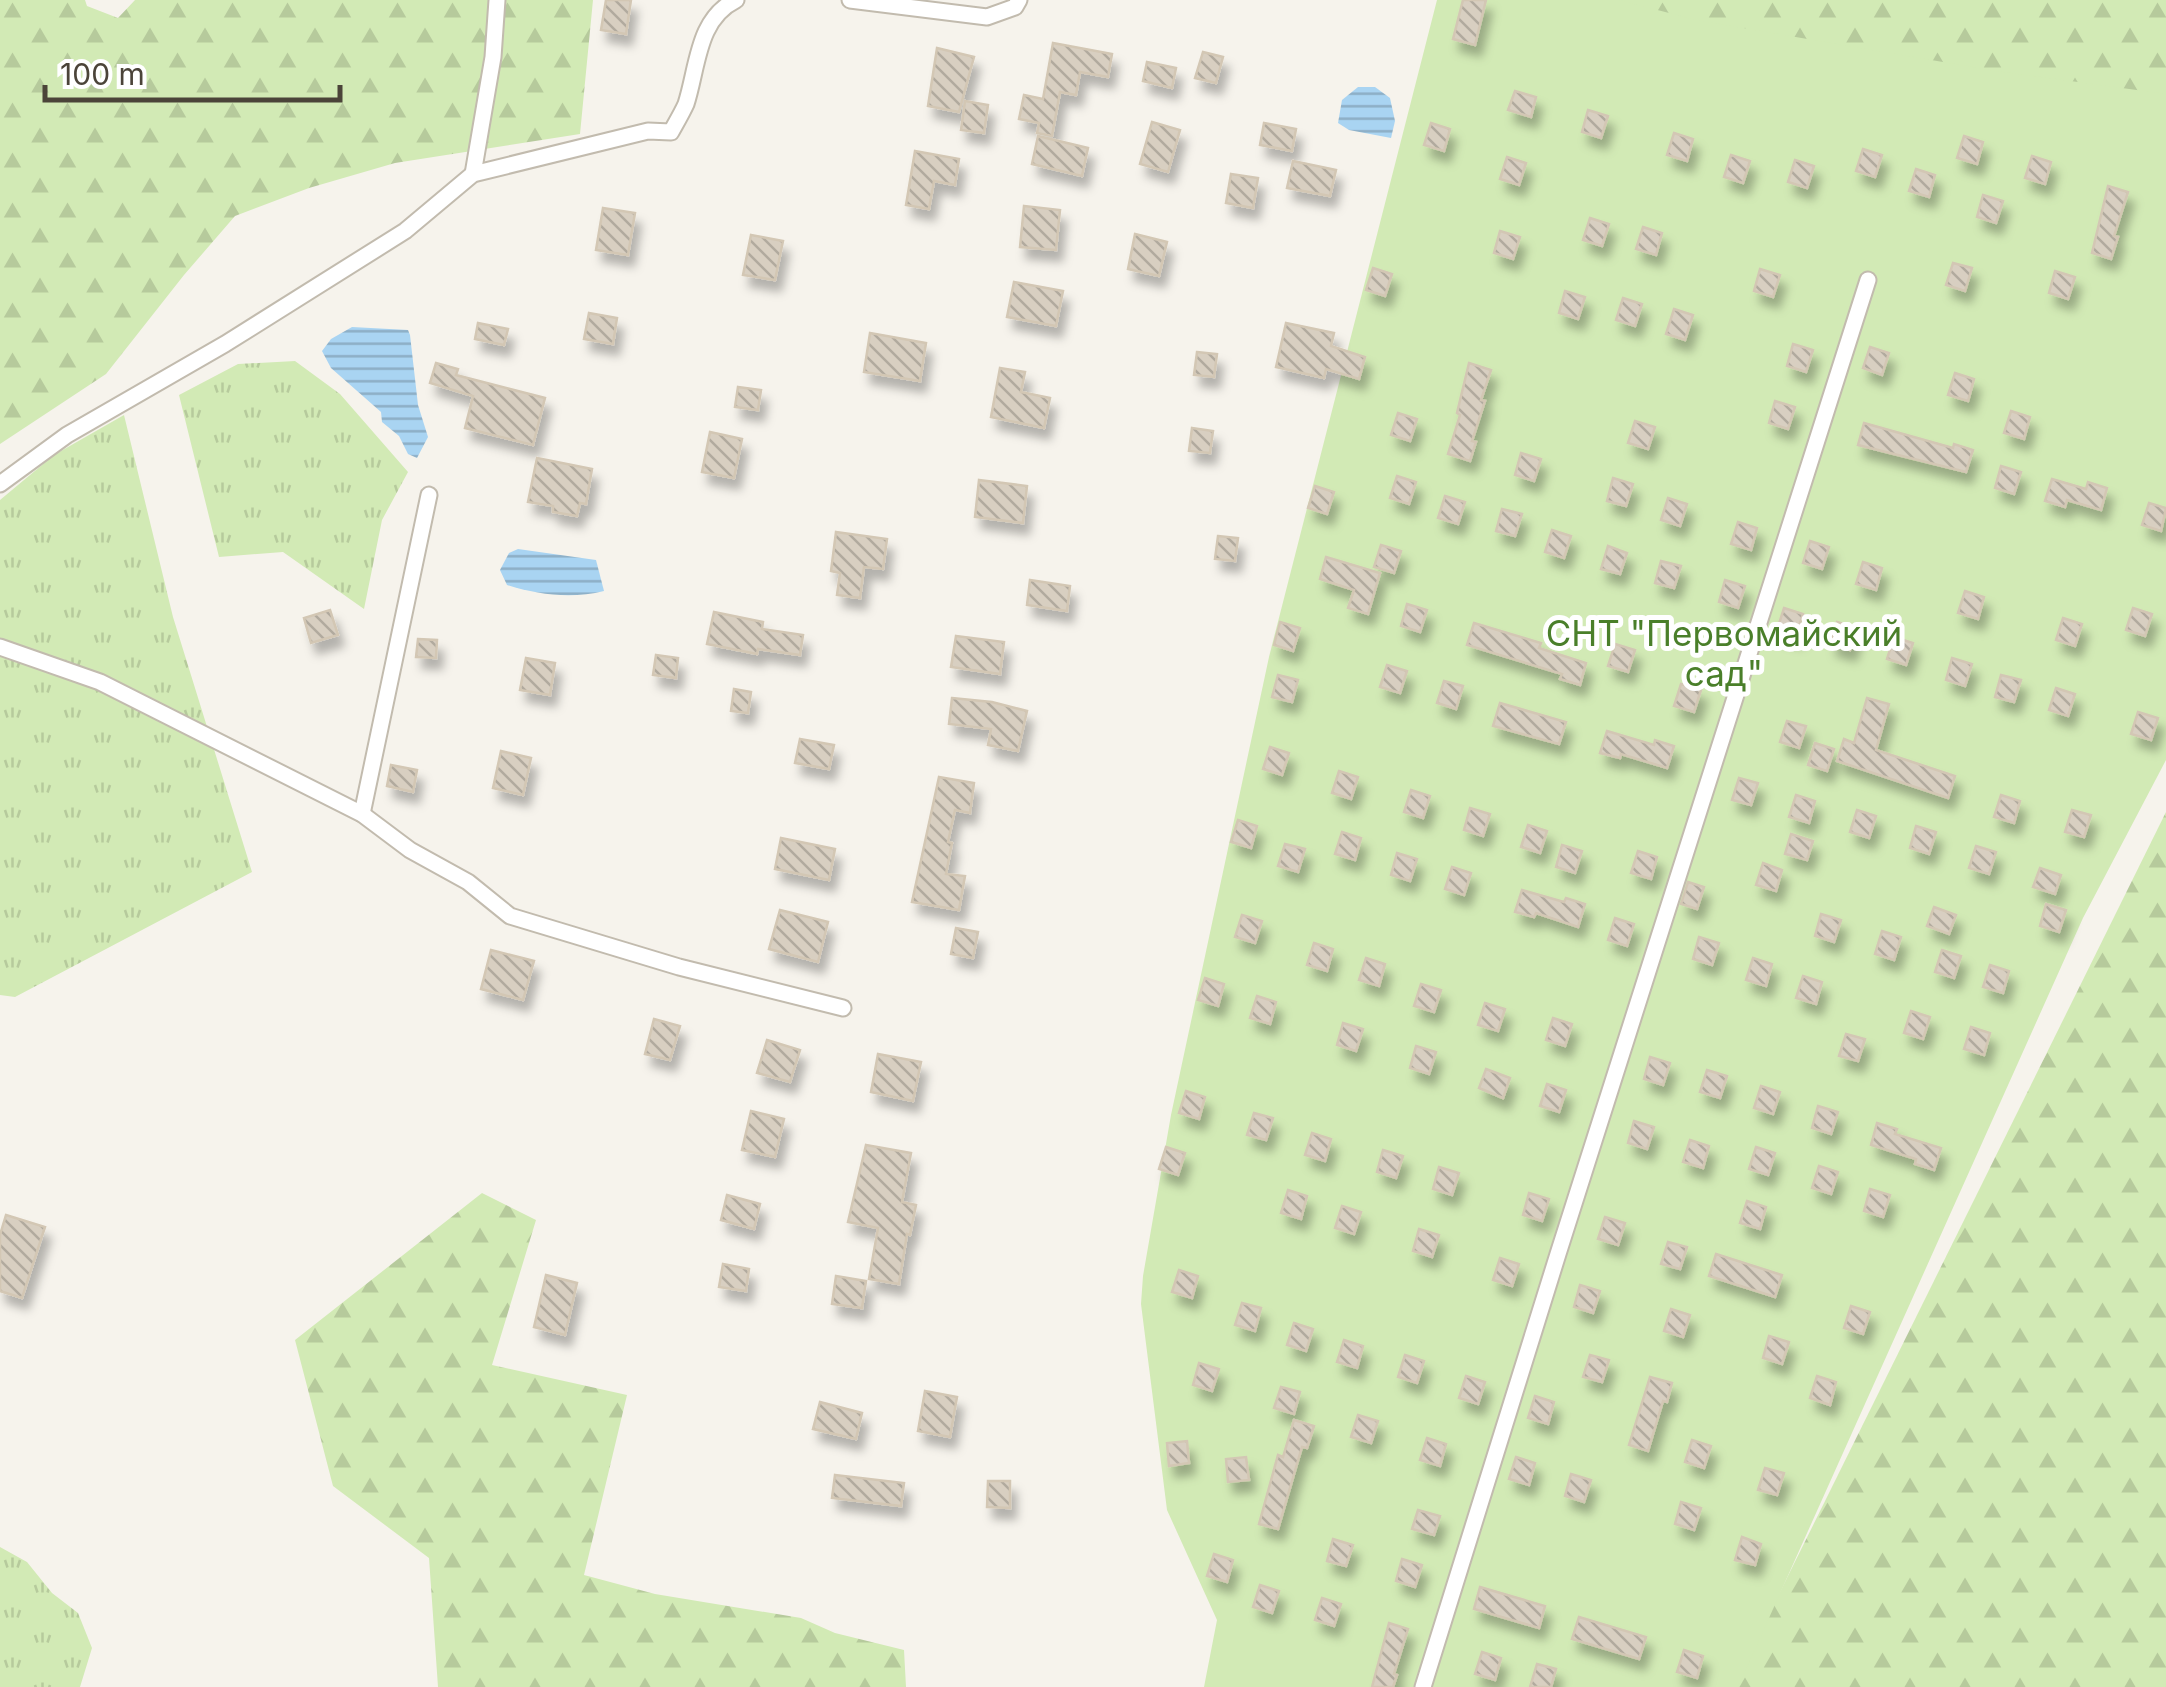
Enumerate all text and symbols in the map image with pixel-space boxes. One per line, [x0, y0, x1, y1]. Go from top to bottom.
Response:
scale bar [45, 40, 340, 102]
text: 100 m [60, 56, 145, 92]
park label: СНТ "Первомайский сад" [1546, 612, 1902, 694]

